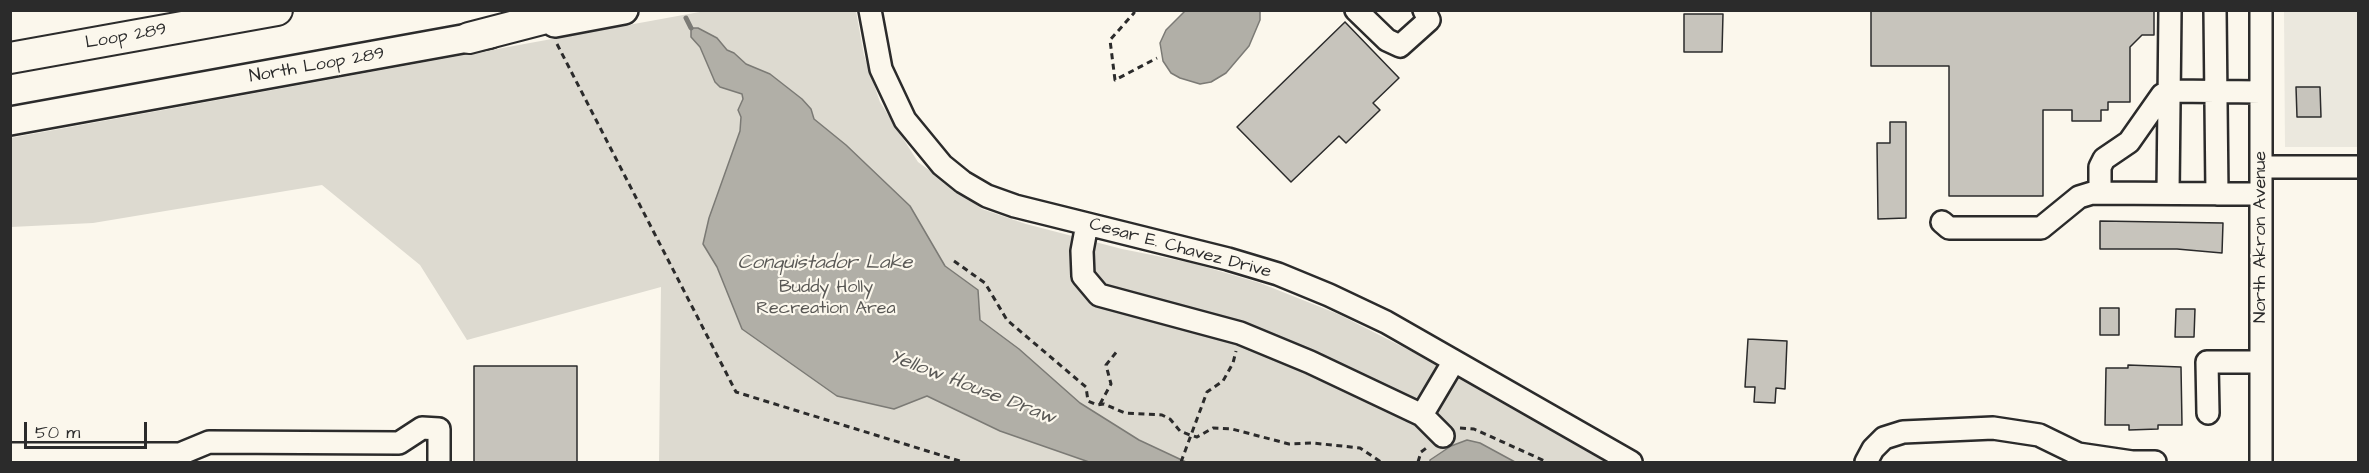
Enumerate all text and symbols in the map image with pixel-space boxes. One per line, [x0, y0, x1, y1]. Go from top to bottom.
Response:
street label: Loop 289 [84, 19, 168, 55]
street label: North Loop 289 [248, 43, 386, 89]
street label: North Akron Avenue [2250, 151, 2272, 323]
street label: Cesar E. Chavez Drive [1087, 214, 1273, 284]
water label: Conquistador Lake [738, 252, 912, 276]
park label: Buddy Holly Recreation Area [756, 277, 896, 320]
water label: Yellow House Draw [886, 345, 1058, 431]
scale bar [27, 410, 150, 448]
text: 50 m [35, 420, 80, 445]

